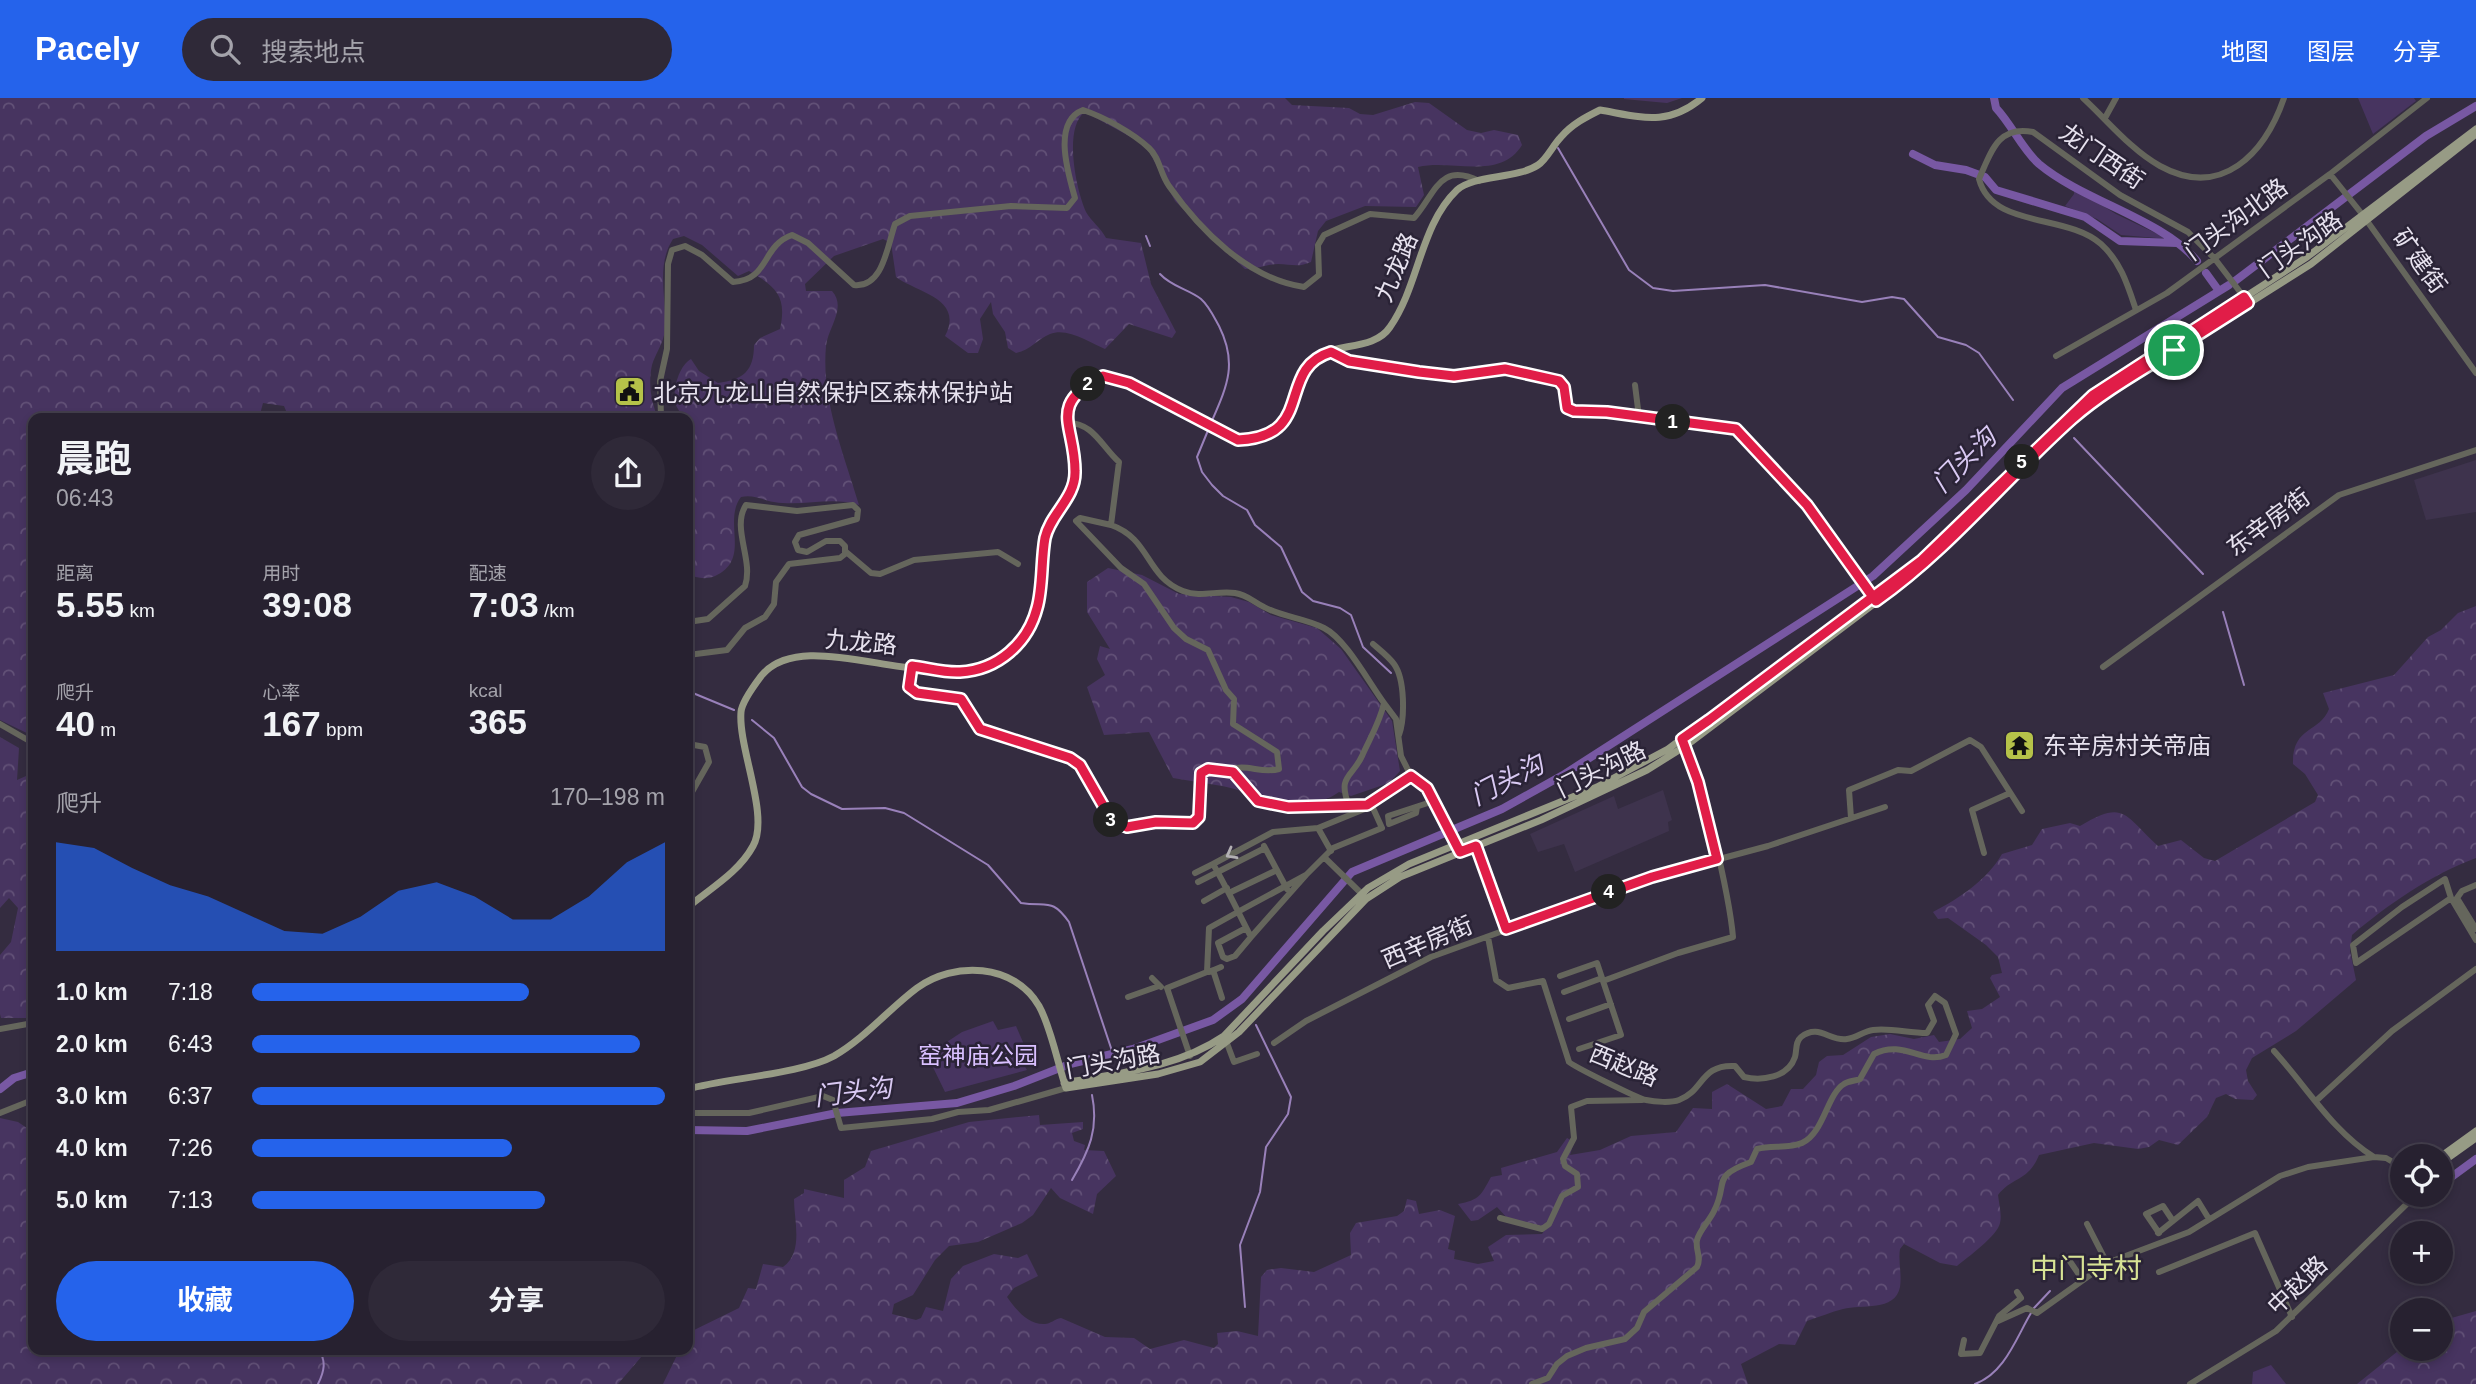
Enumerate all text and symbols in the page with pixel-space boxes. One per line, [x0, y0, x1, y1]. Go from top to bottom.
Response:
search box [182, 18, 672, 81]
text: Pacely [35, 30, 140, 67]
icon: search [206, 30, 244, 68]
text: 搜索地点 [262, 37, 366, 67]
text: 地图 [2221, 38, 2269, 65]
text: 图层 [2307, 38, 2355, 65]
text: 分享 [2393, 38, 2441, 65]
street label: 龙门西街 [2055, 118, 2149, 194]
street label: 门头沟北路 [2180, 173, 2292, 265]
street label: 门头沟路 [2253, 205, 2347, 283]
street label: 矿建街 [2388, 224, 2452, 298]
street label: 九龙路 [1370, 229, 1422, 305]
pin [2144, 320, 2204, 380]
icon: arrive [2155, 331, 2193, 369]
pin: 2 [1070, 366, 1106, 402]
text: 2 [1082, 373, 1093, 394]
public building icon: 北京九龙山自然保护区森林保护站 [613, 375, 647, 409]
place label: 北京九龙山自然保护区森林保护站 [653, 379, 1013, 406]
pin: 1 [1656, 404, 1690, 440]
text: 1 [1667, 411, 1678, 432]
water label: 门头沟 [1926, 420, 2004, 498]
button: share [591, 436, 665, 510]
text: 晨跑 [56, 438, 132, 480]
pin: 5 [2004, 444, 2039, 480]
text: 5 [2016, 451, 2027, 472]
street label: 东辛房街 [2221, 483, 2315, 561]
text: 06:43 [56, 485, 114, 511]
text: 距离 [56, 563, 94, 584]
text: 用时 [262, 563, 300, 584]
text: 配速 [469, 563, 507, 584]
text: 5.55 [56, 585, 124, 624]
text: 39:08 [262, 585, 352, 624]
text: 7:03 [469, 585, 539, 624]
text: km [124, 600, 155, 621]
text: /km [539, 600, 575, 621]
street label: 九龙路 [824, 625, 898, 659]
text: kcal [469, 680, 502, 701]
text: 爬升 [56, 682, 94, 703]
text: 心率 [262, 682, 300, 703]
text: 365 [469, 702, 527, 741]
text: 40 [56, 704, 95, 743]
text: 167 [262, 704, 321, 743]
text: m [95, 719, 116, 740]
text: bpm [321, 719, 363, 740]
temple icon: 东辛房村关帝庙 [2003, 728, 2037, 762]
place label: 东辛房村关帝庙 [2043, 732, 2211, 759]
street label: 门头沟路 [1552, 736, 1650, 802]
water label: 门头沟 [1465, 748, 1551, 811]
text: 170–198 m [550, 784, 665, 810]
text: 爬升 [56, 790, 102, 816]
pin: 3 [1094, 802, 1128, 838]
text: 3 [1105, 809, 1116, 830]
one-way arrow [1226, 846, 1239, 859]
pin: 4 [1592, 874, 1626, 910]
text: 4 [1603, 881, 1614, 902]
street label: 西辛房街 [1378, 911, 1476, 973]
text: 1.0 km [56, 979, 128, 1005]
text: 7:18 [168, 979, 213, 1005]
text: 2.0 km [56, 1031, 128, 1057]
text: 6:43 [168, 1031, 213, 1057]
street label: 门头沟路 [1063, 1039, 1163, 1083]
street label: 西赵路 [1586, 1039, 1662, 1091]
park label: 窑神庙公园 [918, 1042, 1038, 1069]
water label: 门头沟 [812, 1072, 897, 1112]
text: 3.0 km [56, 1083, 128, 1109]
text: 6:37 [168, 1083, 213, 1109]
text: 4.0 km [56, 1135, 128, 1161]
text: 7:26 [168, 1135, 213, 1161]
map controls [2390, 1144, 2453, 1361]
button: locate [2390, 1144, 2453, 1207]
text: 5.0 km [56, 1187, 128, 1213]
text: 7:13 [168, 1187, 213, 1213]
button: + [2390, 1221, 2453, 1284]
street label: 中赵路 [2262, 1250, 2332, 1320]
district label: 中门寺村 [2030, 1253, 2142, 1284]
button: 收藏 [56, 1261, 354, 1341]
button: 分享 [368, 1261, 665, 1341]
button: − [2390, 1298, 2453, 1361]

